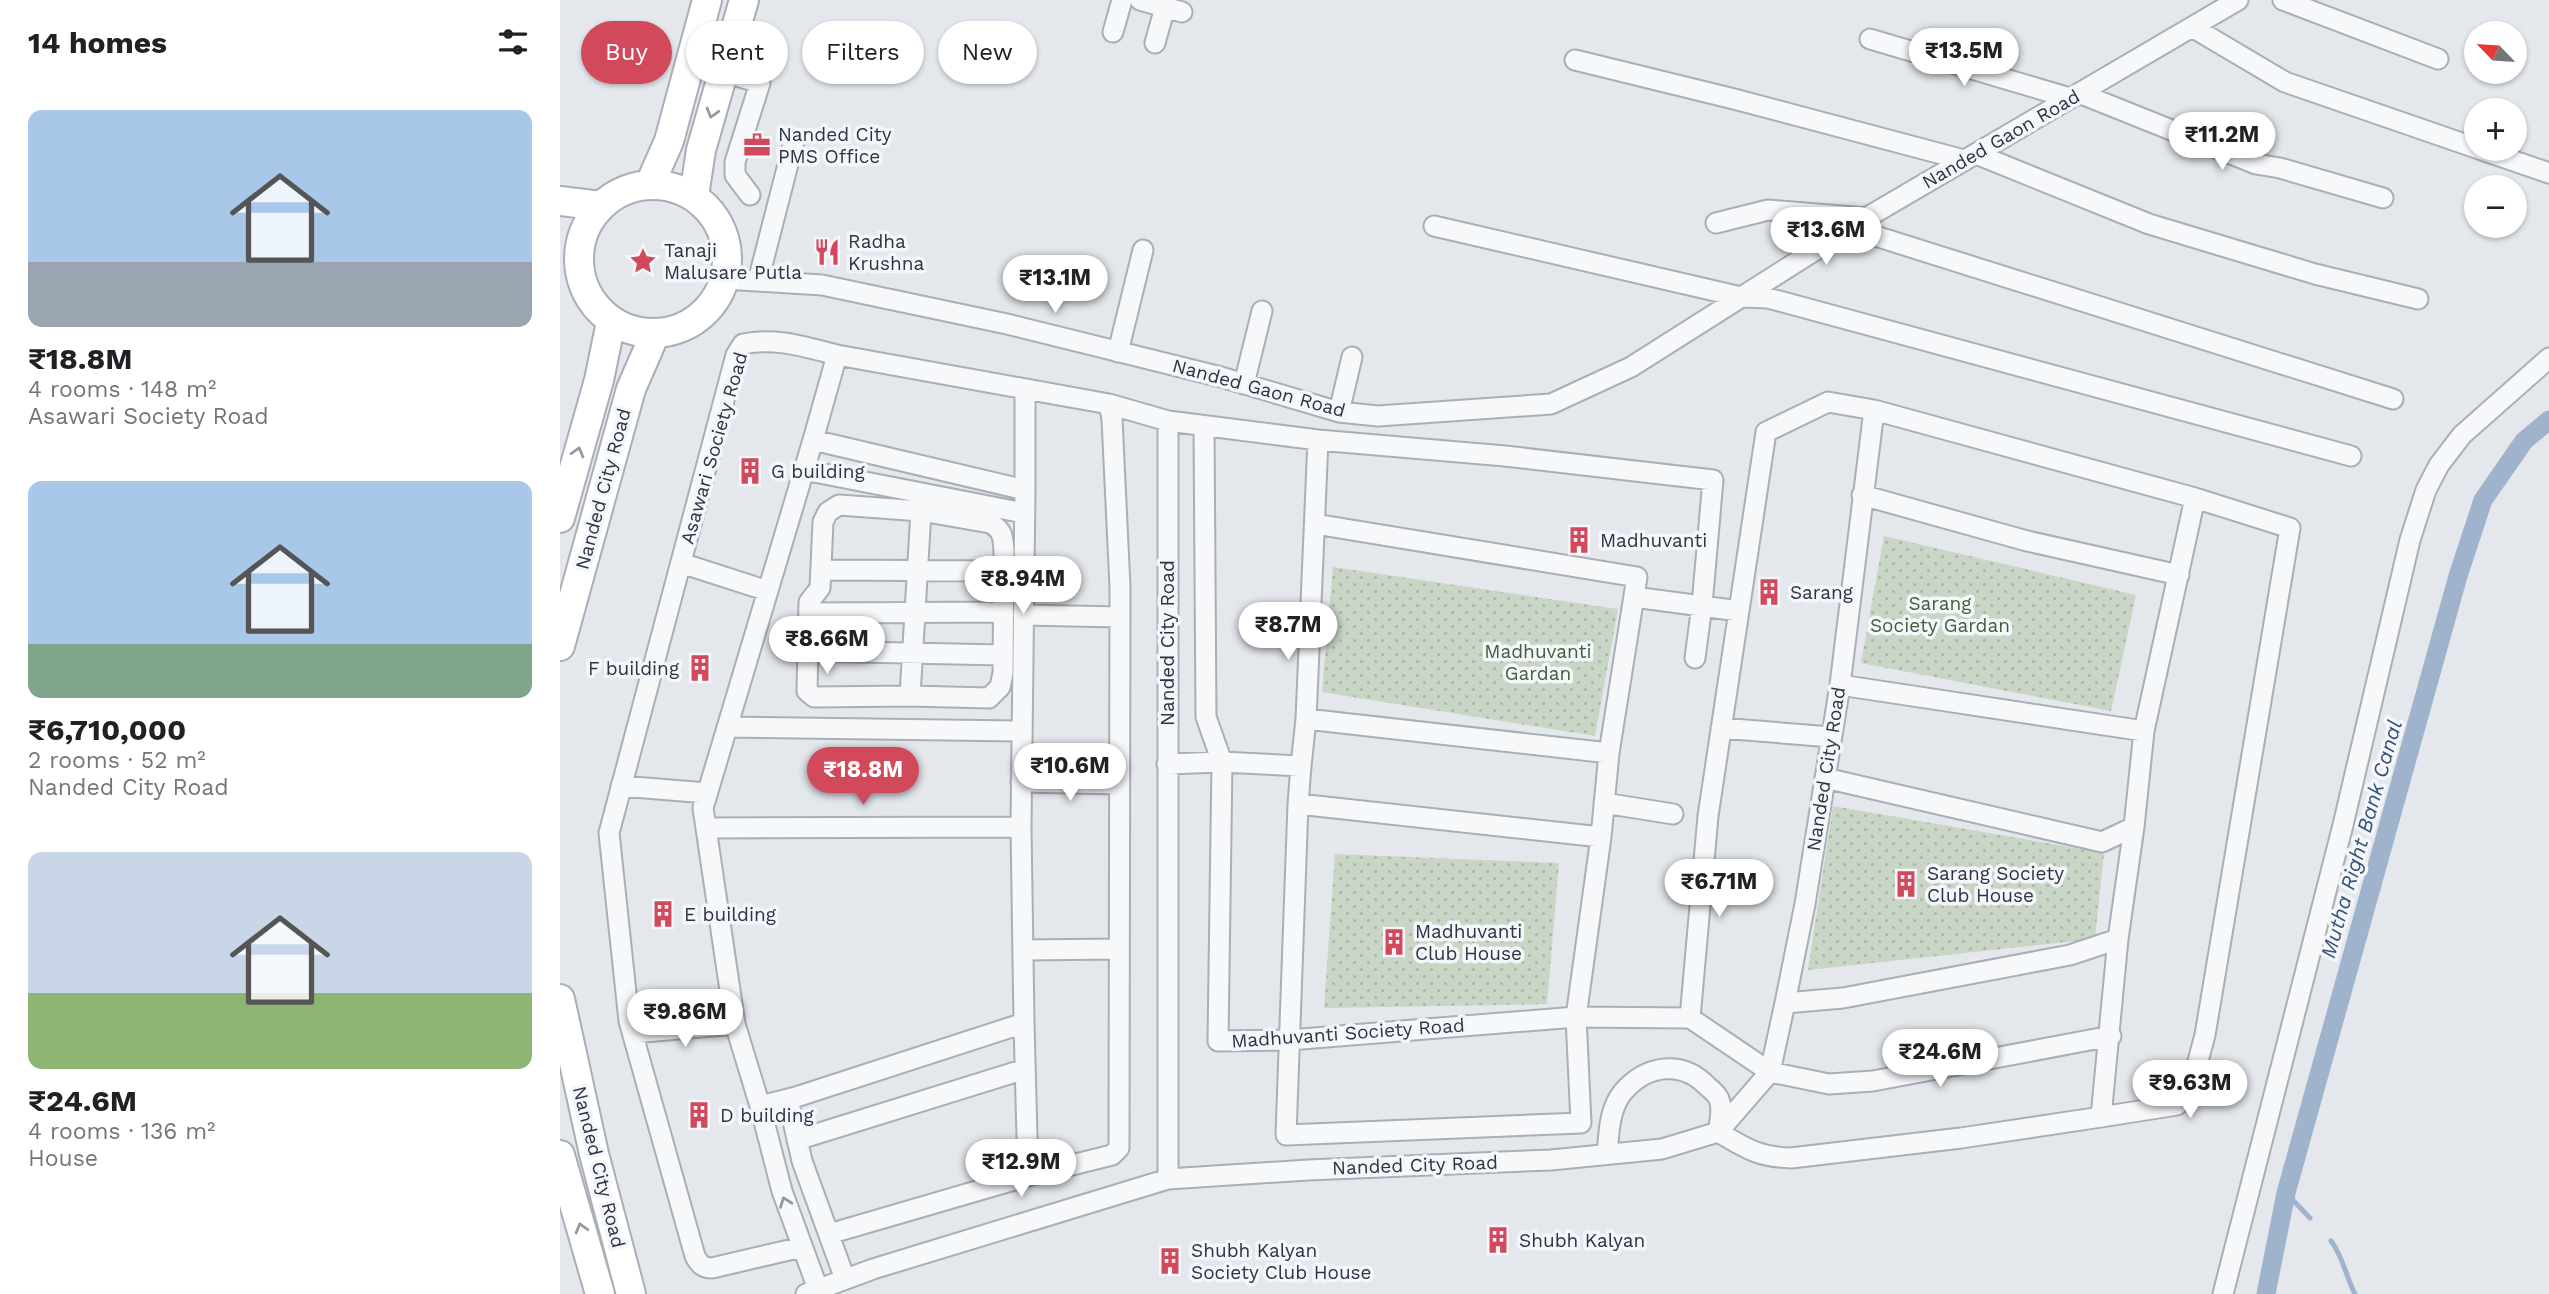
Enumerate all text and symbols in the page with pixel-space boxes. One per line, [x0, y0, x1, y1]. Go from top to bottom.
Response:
chip: Buy [581, 21, 672, 84]
chip: Rent [686, 21, 788, 84]
chip: Filters [802, 21, 924, 84]
chip: New [938, 21, 1037, 84]
north arrow [2464, 21, 2527, 84]
map controls [2464, 21, 2527, 238]
icon: filters [494, 23, 532, 61]
text: 14 homes [28, 25, 167, 60]
pin: ₹13.5M [1907, 28, 2021, 88]
text: ₹13.5M [1925, 37, 2003, 64]
street label: Nanded Gaon Road [1918, 85, 2084, 193]
button: + [2464, 98, 2527, 161]
one-way arrow [705, 107, 720, 119]
pin: ₹11.2M [2165, 113, 2279, 172]
text: ₹11.2M [2185, 121, 2259, 148]
place label: Nanded City PMS Office [778, 123, 892, 168]
office icon: Nanded City PMS Office [742, 130, 772, 160]
icon: home [217, 155, 343, 281]
button: − [2464, 175, 2527, 238]
pin: ₹13.6M [1769, 208, 1883, 267]
text: ₹13.6M [1786, 216, 1866, 243]
place label: Radha Krushna [848, 230, 924, 275]
restaurant icon: Radha Krushna [812, 237, 842, 267]
place label: Tanaji Malusare Putla [664, 239, 802, 284]
place icon: Tanaji Malusare Putla [628, 246, 658, 276]
pin: ₹13.1M [998, 256, 1112, 315]
text: ₹13.1M [1019, 264, 1091, 291]
text: ₹18.8M [28, 341, 133, 376]
street label: Asawari Society Road [676, 349, 752, 547]
street label: Nanded Gaon Road [1170, 354, 1348, 422]
text: 4 rooms · 148 m² [28, 376, 216, 403]
text: Asawari Society Road [28, 403, 269, 430]
street label: Nanded City Road [570, 406, 636, 572]
one-way arrow [570, 446, 585, 458]
building icon: G building [735, 456, 765, 486]
place label: G building [771, 460, 865, 483]
building icon: Madhuvanti [1564, 525, 1594, 555]
icon: home [217, 526, 343, 652]
place label: Madhuvanti [1600, 529, 1707, 552]
pin: ₹8.94M [966, 556, 1080, 616]
street label: Nanded City Road [1156, 560, 1179, 726]
text: ₹8.94M [981, 565, 1065, 592]
building icon: Sarang [1754, 577, 1784, 607]
place label: Sarang [1790, 581, 1854, 604]
park label: Sarang Society Gardan [1870, 592, 2010, 637]
pin: ₹8.7M [1239, 602, 1337, 662]
text: ₹8.7M [1254, 611, 1322, 638]
pin: ₹8.66M [770, 616, 884, 676]
text: ₹8.66M [785, 625, 869, 652]
park label: Madhuvanti Gardan [1484, 640, 1592, 685]
building icon: F building [685, 653, 715, 683]
place label: F building [588, 657, 680, 680]
street label: Nanded City Road [1802, 685, 1850, 853]
text: ₹6,710,000 [28, 712, 186, 747]
water label: Mutha Right Bank Canal [2315, 717, 2407, 961]
pin: ₹10.6M [1013, 744, 1127, 803]
text: 2 rooms · 52 m² [28, 747, 206, 774]
pin: ₹18.8M [806, 748, 920, 807]
text: ₹10.6M [1030, 752, 1110, 779]
text: ₹18.8M [823, 756, 903, 783]
text: Nanded City Road [28, 774, 229, 801]
pin: ₹6.71M [1662, 860, 1776, 919]
place label: Sarang Society Club House [1927, 862, 2064, 907]
text: ₹6.71M [1681, 868, 1757, 895]
building icon: Sarang Society Club House [1891, 869, 1921, 899]
icon: home [217, 897, 343, 1023]
building icon: E building [648, 899, 678, 929]
place label: E building [684, 903, 777, 926]
place label: Madhuvanti Club House [1415, 920, 1522, 965]
building icon: Madhuvanti Club House [1379, 927, 1409, 957]
pin: ₹9.86M [628, 990, 742, 1049]
text: ₹9.86M [643, 998, 727, 1025]
street label: Madhuvanti Society Road [1231, 1013, 1465, 1053]
pin: ₹24.6M [1883, 1030, 1997, 1089]
text: ₹24.6M [1898, 1038, 1982, 1065]
pin: ₹9.63M [2133, 1060, 2247, 1120]
text: ₹9.63M [2148, 1069, 2232, 1096]
text: ₹24.6M [28, 1083, 137, 1118]
street label: Nanded City Road [568, 1084, 630, 1250]
building icon: D building [684, 1100, 714, 1130]
place label: D building [720, 1104, 814, 1127]
text: 4 rooms · 136 m² [28, 1118, 216, 1145]
pin: ₹12.9M [964, 1140, 1078, 1199]
text: House [28, 1145, 98, 1172]
text: ₹12.9M [981, 1148, 1061, 1175]
street label: Nanded City Road [1332, 1151, 1498, 1179]
one-way arrow [779, 1196, 793, 1208]
one-way arrow [574, 1223, 589, 1235]
building icon: Shubh Kalyan [1483, 1225, 1513, 1255]
place label: Shubh Kalyan [1519, 1229, 1645, 1252]
place label: Shubh Kalyan Society Club House [1191, 1239, 1372, 1284]
building icon: Shubh Kalyan Society Club House [1155, 1246, 1185, 1276]

